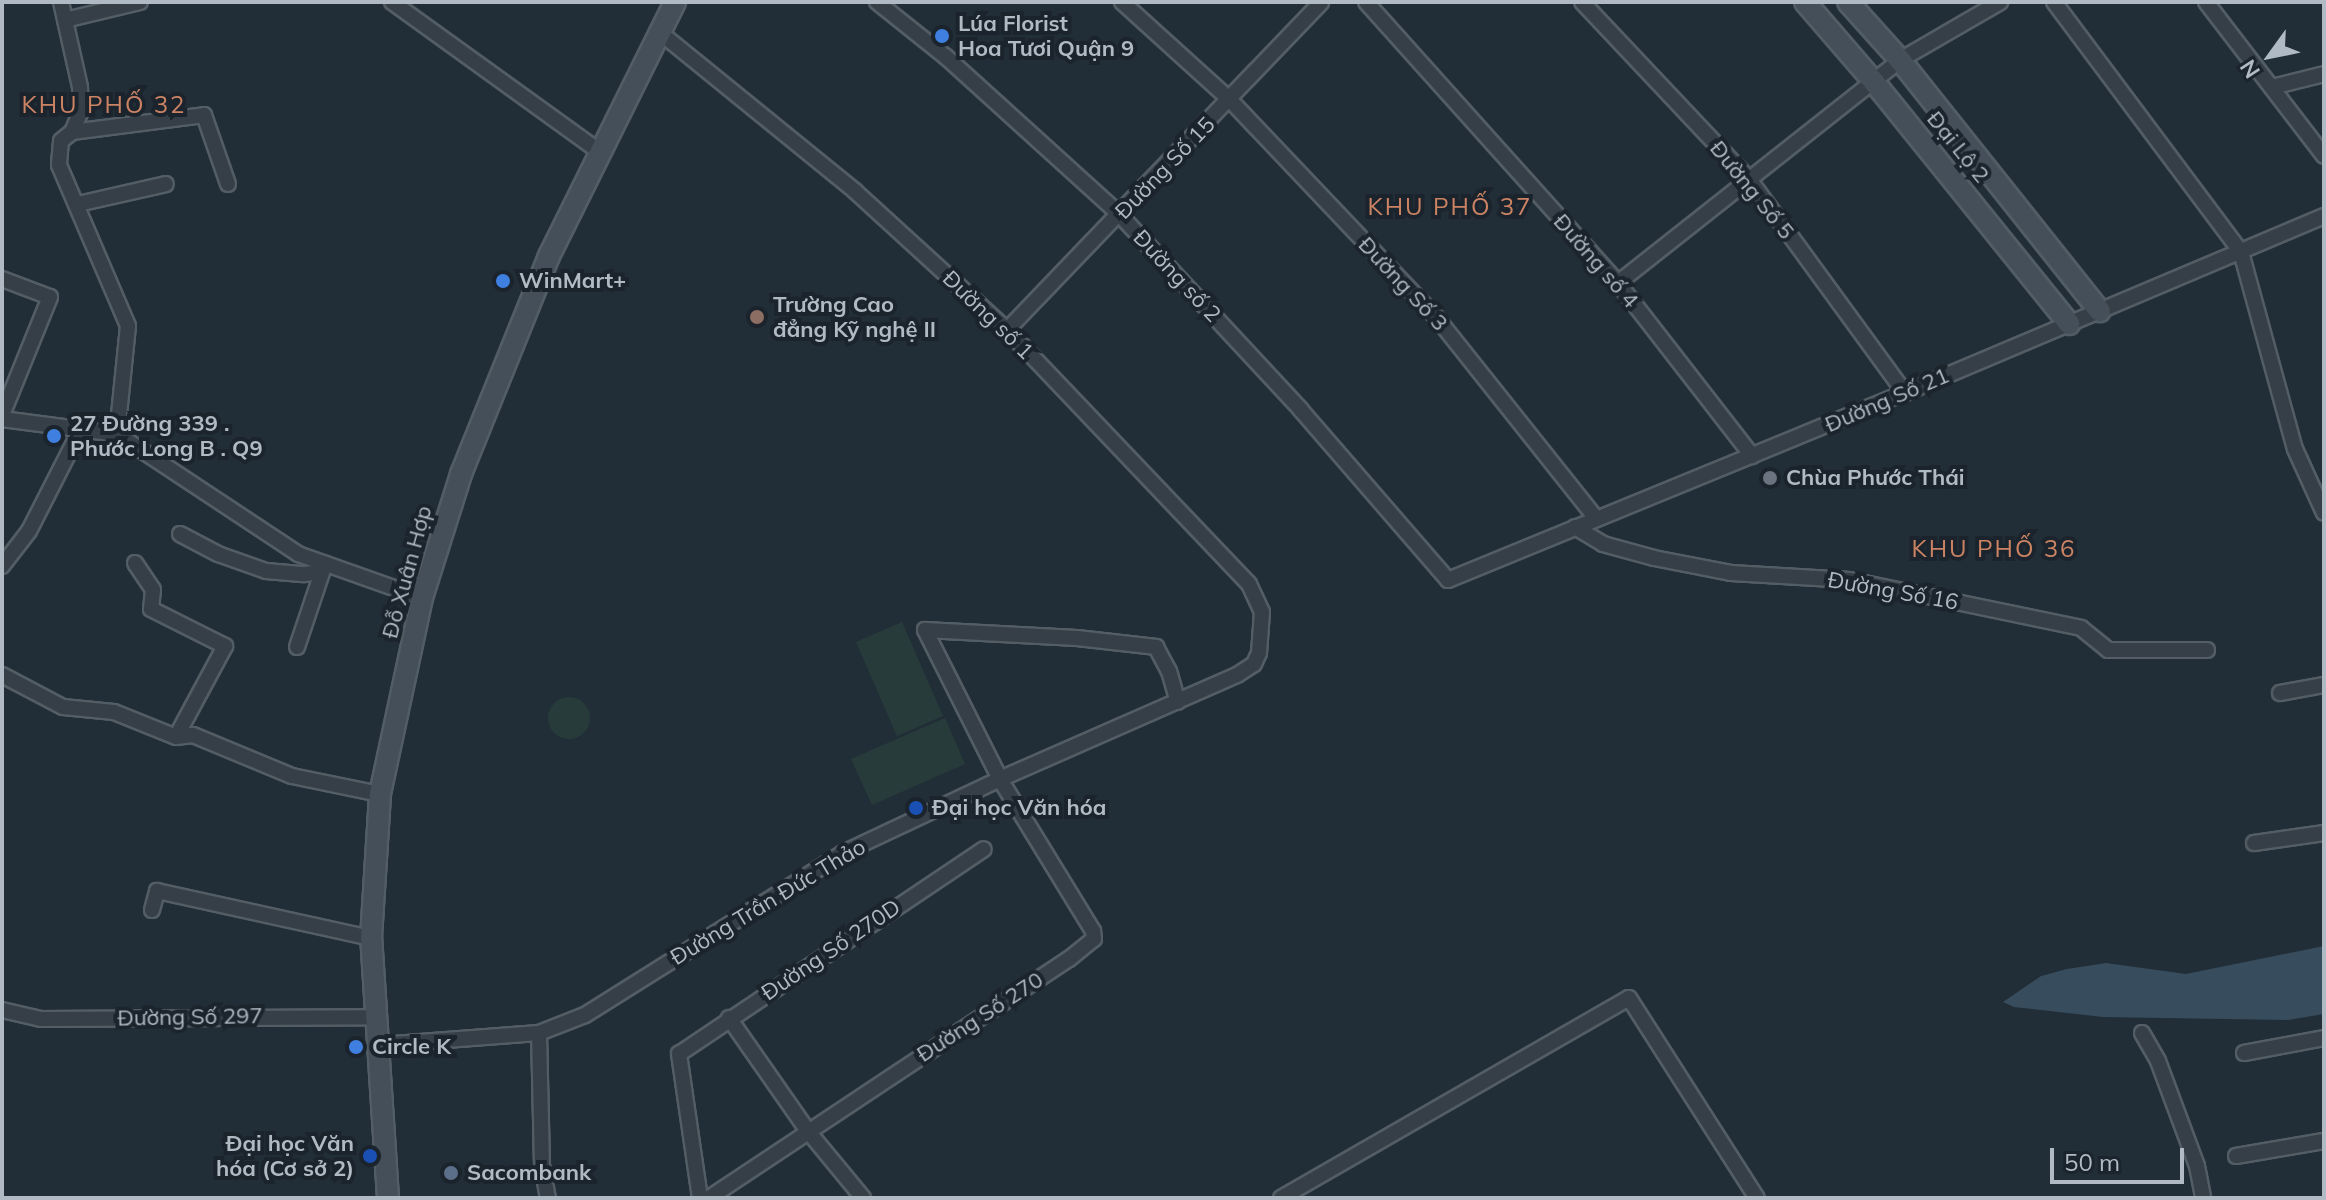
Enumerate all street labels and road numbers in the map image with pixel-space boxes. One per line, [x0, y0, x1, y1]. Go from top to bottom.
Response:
street label: Đại Lộ 2 [1921, 106, 1995, 188]
street label: Đường Số 15 [1110, 111, 1220, 225]
street label: Đường Số 5 [1704, 136, 1800, 244]
street label: Đường số 4 [1548, 209, 1644, 313]
street label: Đường số 2 [1128, 225, 1226, 327]
street label: Đường Số 3 [1353, 232, 1453, 336]
street label: Đường số 1 [937, 265, 1039, 365]
street label: Đường Số 21 [1821, 362, 1953, 438]
street label: Đỗ Xuân Hợp [377, 503, 437, 641]
street label: Đường Số 16 [1826, 567, 1960, 615]
street label: Đường Trần Đức Thảo [666, 833, 870, 971]
street label: Đường Số 270D [757, 894, 905, 1006]
street label: Đường Số 270 [912, 966, 1048, 1068]
street label: Đường Số 297 [117, 1003, 263, 1031]

